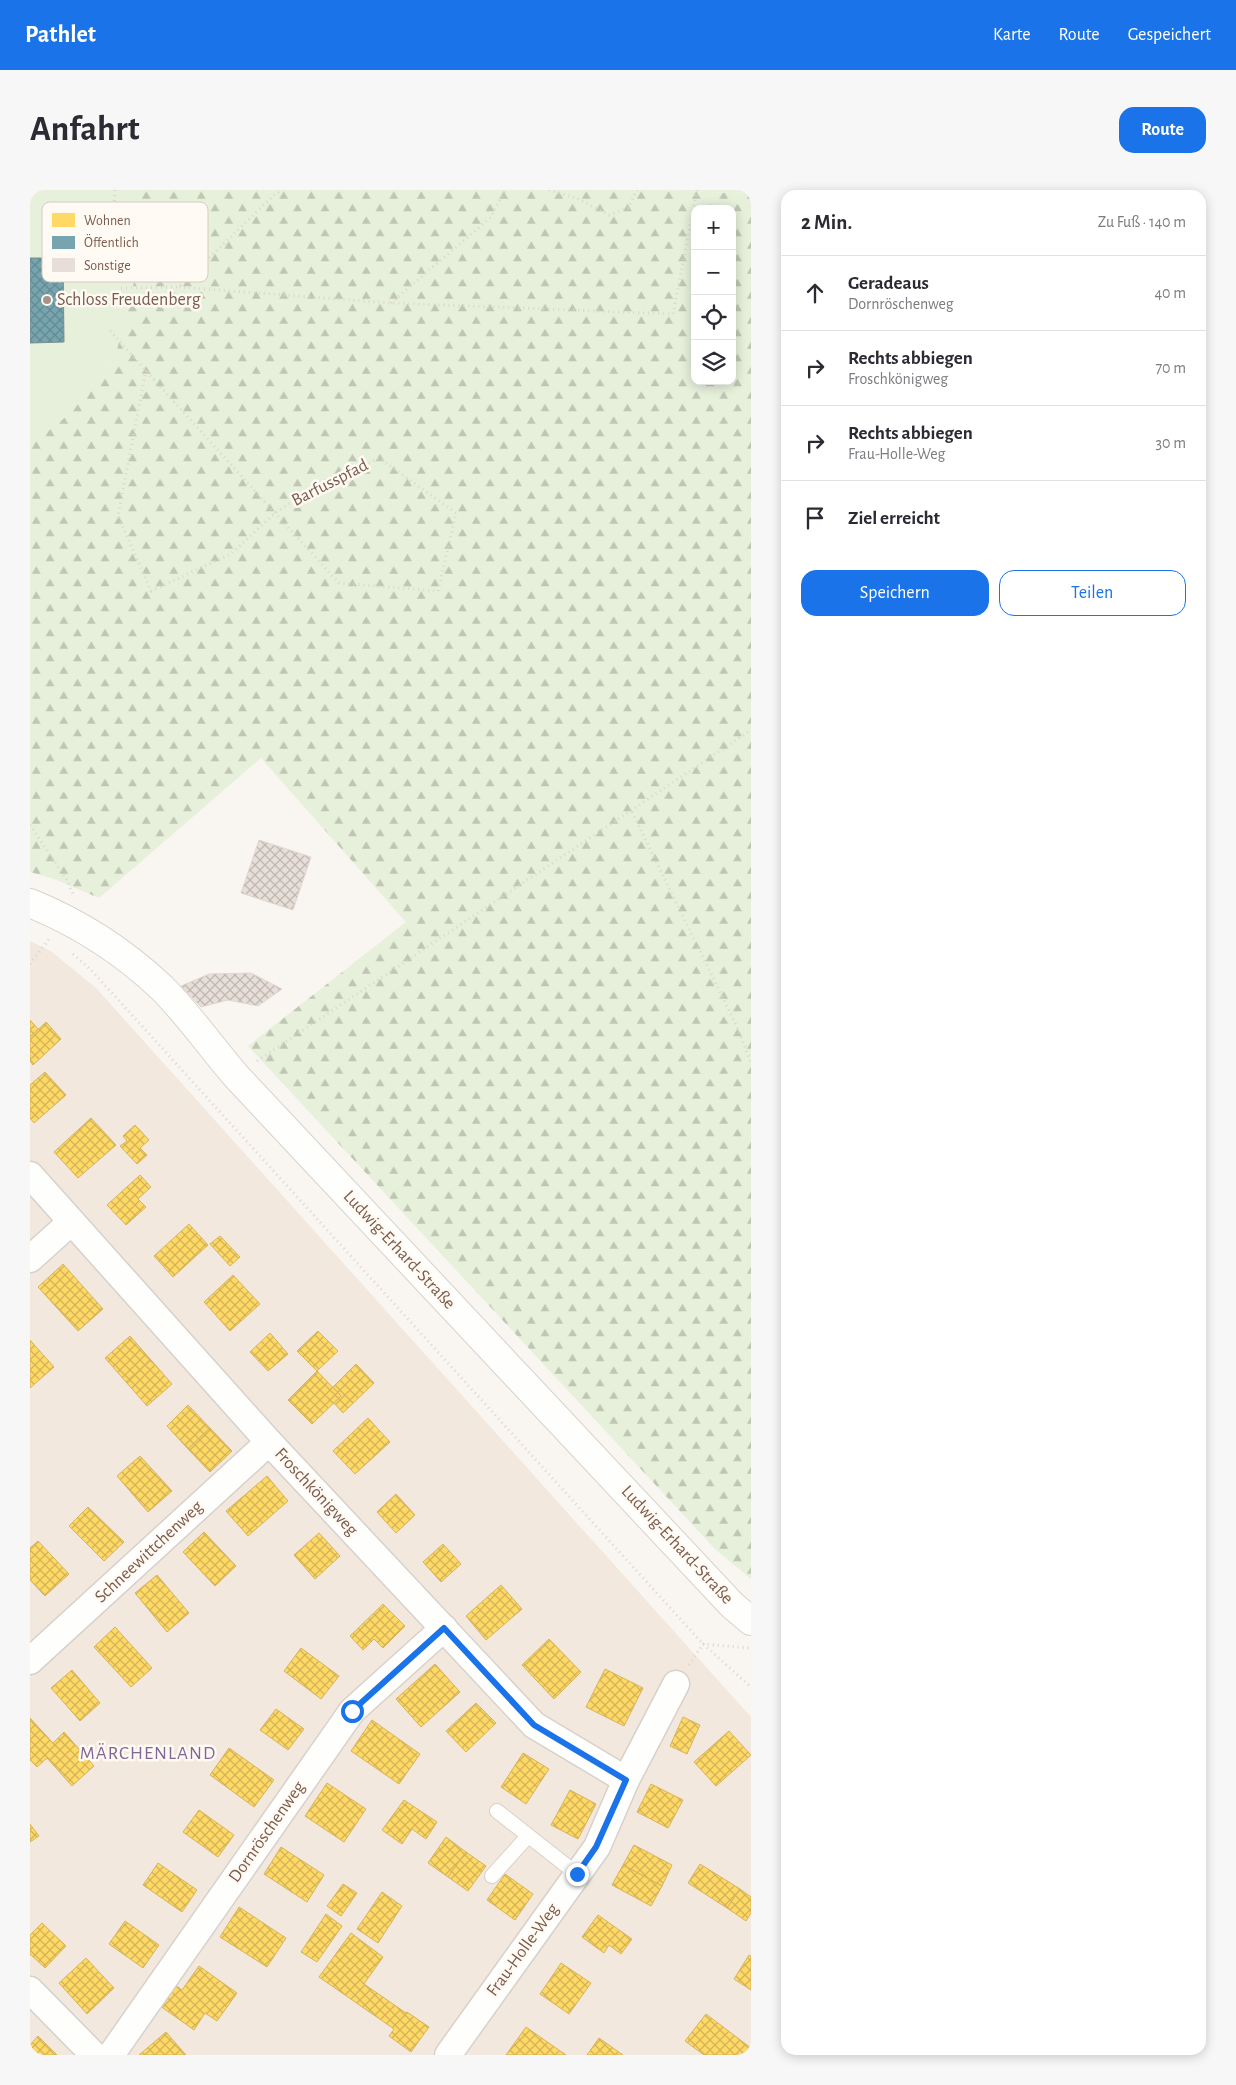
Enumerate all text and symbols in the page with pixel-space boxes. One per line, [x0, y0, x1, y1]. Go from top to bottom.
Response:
text: Pathlet [25, 23, 96, 47]
text: Karte [993, 26, 1030, 44]
text: Route [1058, 26, 1100, 44]
text: Gespeichert [1128, 26, 1211, 44]
button: Route [1119, 107, 1206, 153]
text: Anfahrt [30, 112, 140, 147]
legend [42, 202, 208, 282]
map controls [691, 205, 736, 385]
button: + [691, 205, 736, 250]
text: 2 Min. [801, 212, 852, 233]
text: Wohnen [84, 214, 131, 228]
text: Zu Fuß · 140 m [1098, 214, 1186, 230]
text: Öffentlich [84, 233, 139, 250]
button: − [691, 250, 736, 295]
text: Sonstige [84, 259, 131, 273]
text: Geradeaus [848, 274, 929, 293]
icon: ahead [801, 279, 829, 307]
text: 40 m [1154, 285, 1186, 301]
place label: Schloss Freudenberg [57, 291, 201, 309]
marker: Schloss Freudenberg [41, 294, 53, 306]
button: locate [691, 295, 736, 340]
text: Dornröschenweg [848, 296, 954, 312]
button: layers [691, 340, 736, 385]
text: Rechts abbiegen [848, 349, 973, 368]
icon: right [801, 354, 829, 382]
text: 70 m [1155, 360, 1186, 376]
text: Froschkönigweg [848, 371, 948, 387]
text: Rechts abbiegen [848, 424, 973, 443]
icon: right [801, 429, 829, 457]
text: 30 m [1156, 435, 1186, 451]
text: Frau-Holle-Weg [848, 446, 945, 462]
street label: Barfusspfad [289, 456, 371, 510]
icon: arrive [801, 504, 829, 532]
text: Ziel erreicht [848, 509, 940, 528]
button: Speichern [801, 570, 989, 616]
button: Teilen [999, 570, 1186, 616]
street label: Ludwig-Erhard-Straße [340, 1187, 458, 1313]
street label: Froschkönigweg [271, 1445, 361, 1539]
street label: Ludwig-Erhard-Straße [618, 1482, 736, 1608]
street label: Schneewittchenweg [92, 1497, 207, 1606]
route start [341, 1700, 364, 1723]
district label: MÄRCHENLAND [80, 1743, 216, 1763]
street label: Dornröschenweg [226, 1778, 309, 1886]
route end [566, 1863, 589, 1886]
street label: Frau-Holle-Weg [484, 1900, 563, 2000]

